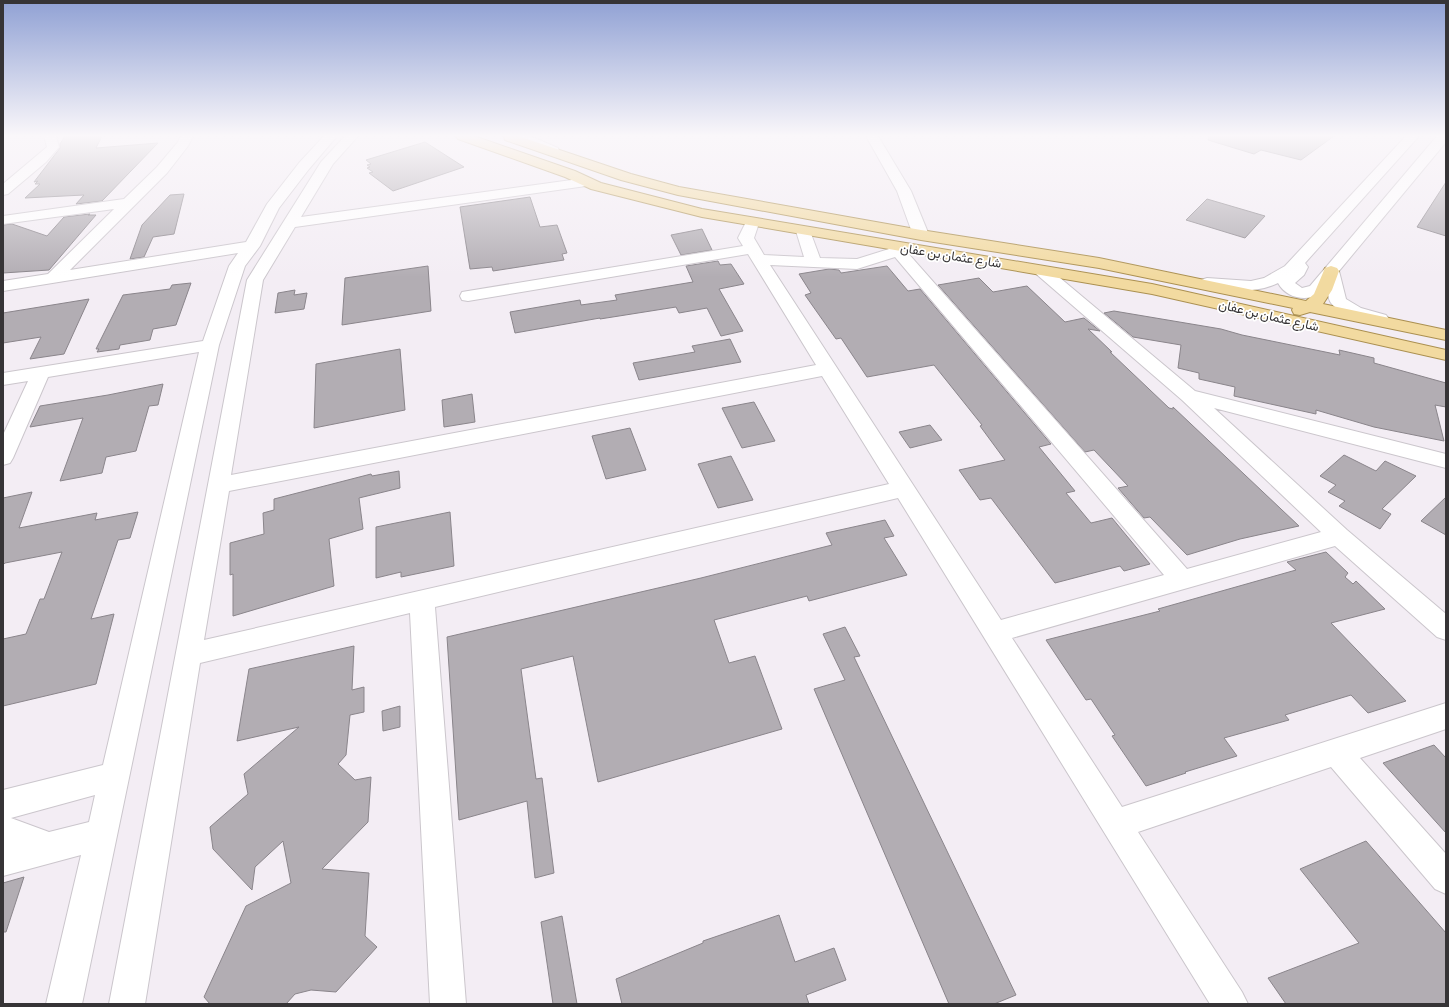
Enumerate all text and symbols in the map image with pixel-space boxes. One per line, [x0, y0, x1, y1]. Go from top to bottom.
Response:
street label: شارع عثمان بن عفان [899, 242, 1002, 273]
street label: شارع عثمان بن عفان [1217, 299, 1320, 336]

